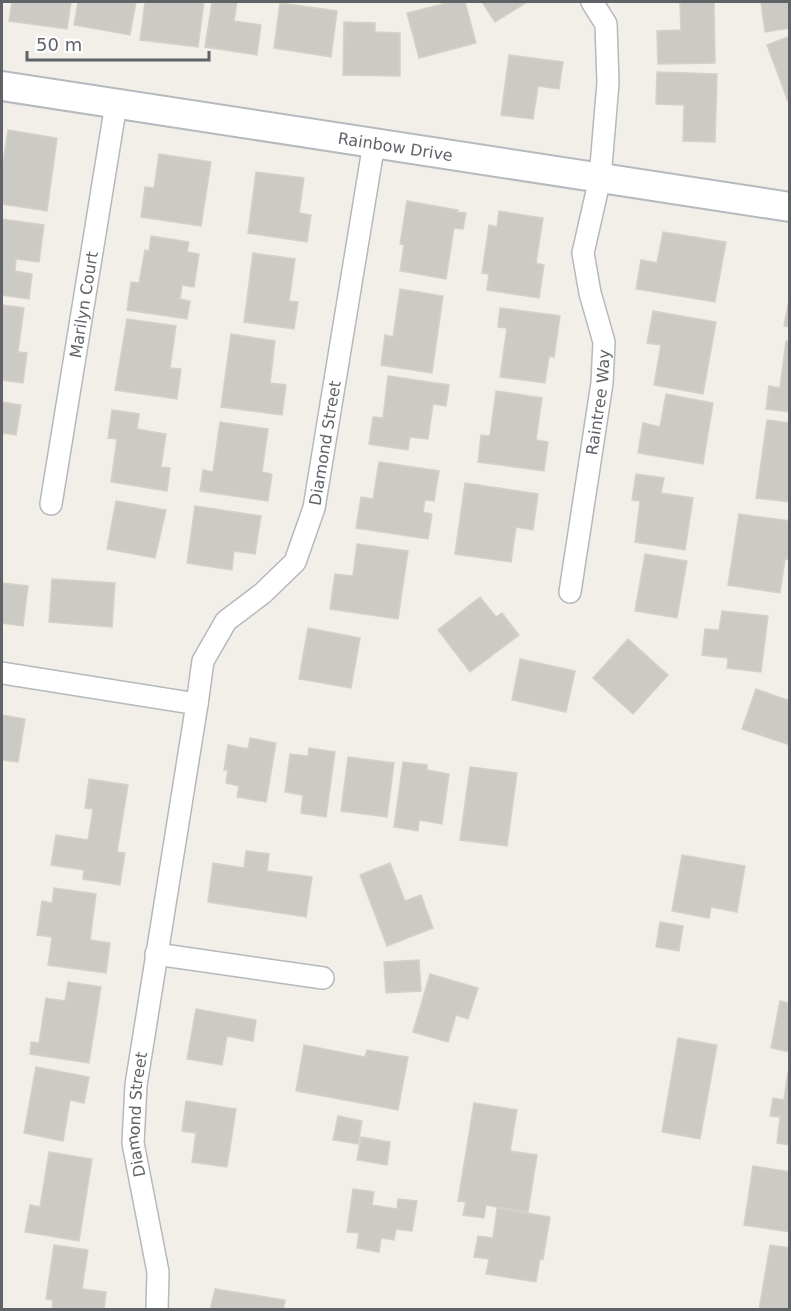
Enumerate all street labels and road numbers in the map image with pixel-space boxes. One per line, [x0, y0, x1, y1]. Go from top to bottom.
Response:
street label: Rainbow Drive [337, 129, 454, 165]
street label: Marilyn Court [66, 250, 102, 359]
street label: Raintree Way [582, 349, 614, 456]
street label: Diamond Street [306, 379, 345, 507]
street label: Diamond Street [123, 1050, 151, 1179]

